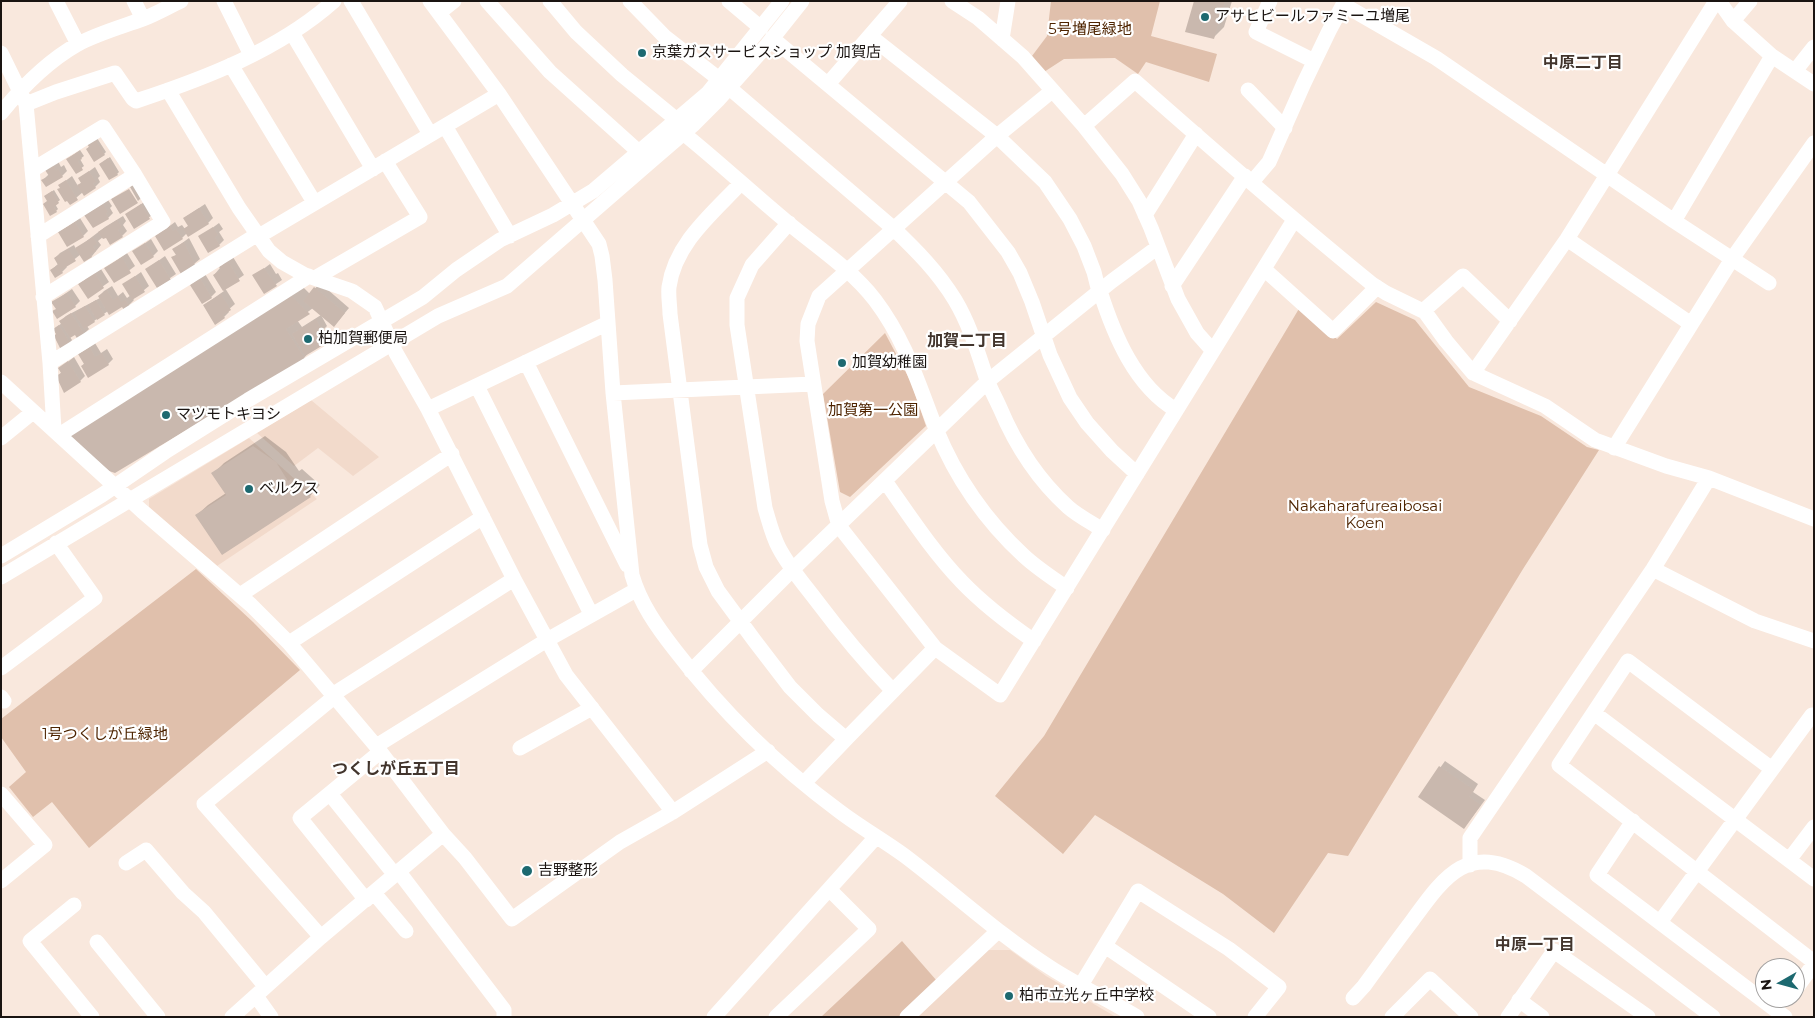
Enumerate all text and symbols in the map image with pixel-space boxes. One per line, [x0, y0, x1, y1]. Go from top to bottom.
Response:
place label: アサヒビールファミーユ増尾 [1215, 8, 1410, 26]
marker: アサヒビールファミーユ増尾 [1199, 11, 1211, 23]
park label: 5号増尾緑地 [1048, 21, 1132, 39]
place label: 京葉ガスサービスショップ 加賀店 [652, 44, 881, 62]
marker: 京葉ガスサービスショップ 加賀店 [636, 47, 648, 59]
district label: 中原二丁目 [1543, 53, 1623, 73]
place label: 柏加賀郵便局 [318, 330, 408, 348]
district label: 加賀二丁目 [927, 331, 1007, 351]
marker: 柏加賀郵便局 [302, 333, 314, 345]
place label: 加賀幼稚園 [852, 354, 927, 372]
marker: 加賀幼稚園 [836, 357, 848, 369]
park label: 加賀第一公園 [828, 402, 918, 420]
place label: マツモトキヨシ [176, 406, 281, 424]
marker: マツモトキヨシ [160, 409, 172, 421]
place label: ベルクス [259, 480, 319, 498]
marker: ベルクス [243, 483, 255, 495]
park label: Nakaharafureaibosai Koen [1288, 498, 1442, 533]
park label: 1号つくしが丘緑地 [42, 726, 168, 744]
district label: つくしが丘五丁目 [332, 759, 460, 779]
place label: 吉野整形 [538, 862, 598, 880]
marker: 吉野整形 [520, 864, 534, 878]
district label: 中原一丁目 [1495, 935, 1575, 955]
north arrow [1755, 958, 1805, 1008]
text: N [1756, 978, 1776, 991]
place label: 柏市立光ヶ丘中学校 [1019, 987, 1154, 1005]
marker: 柏市立光ヶ丘中学校 [1003, 990, 1015, 1002]

